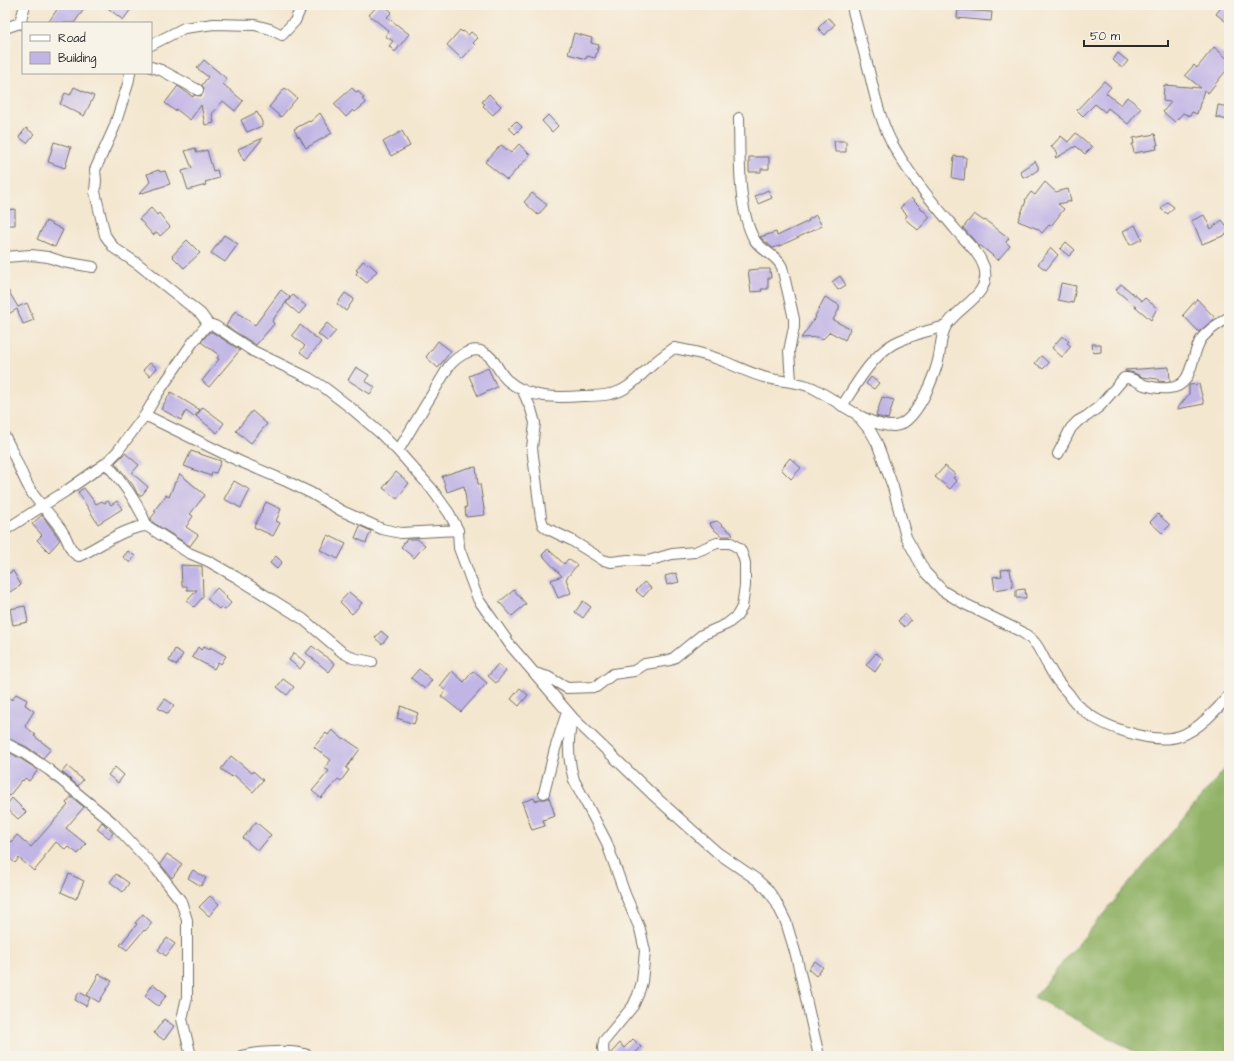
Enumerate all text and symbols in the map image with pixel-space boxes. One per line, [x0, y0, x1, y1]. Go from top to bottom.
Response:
legend [22, 22, 152, 74]
scale bar [1084, 22, 1168, 48]
text: 50 m [1090, 28, 1121, 45]
text: Road [58, 30, 86, 47]
text: Building [58, 50, 96, 68]

